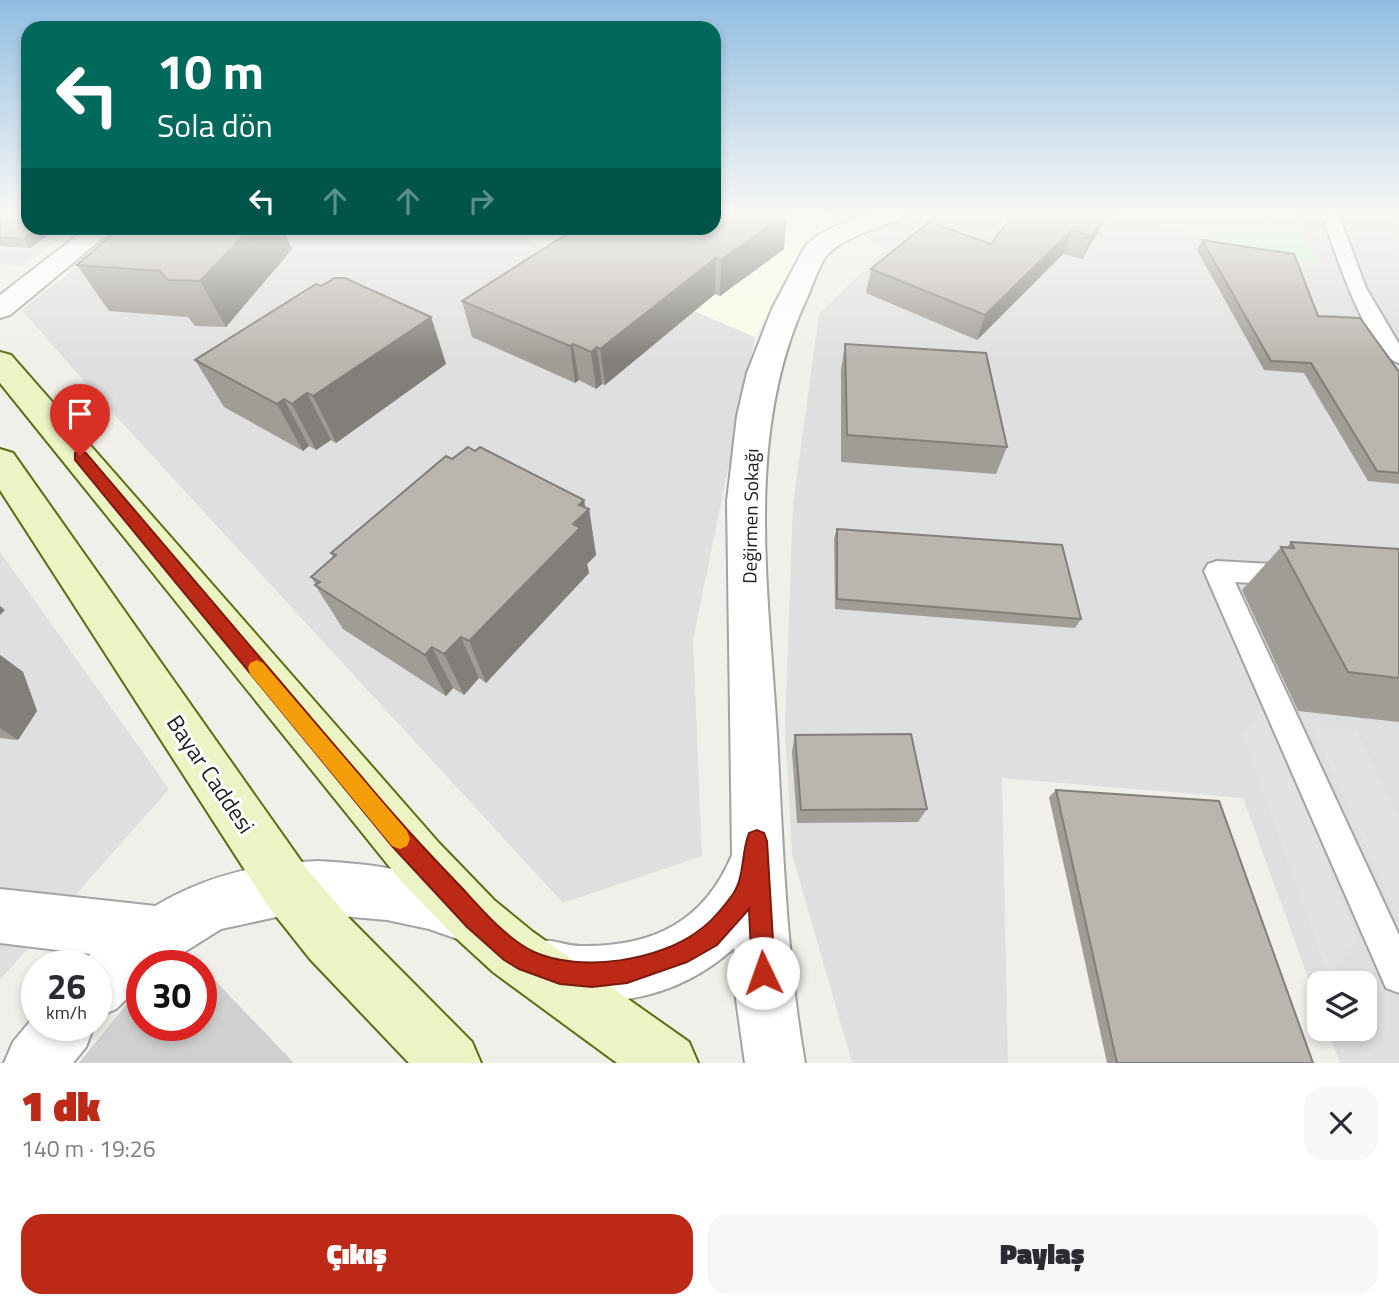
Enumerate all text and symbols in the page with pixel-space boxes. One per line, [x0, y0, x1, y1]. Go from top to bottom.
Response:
text: 10 m [157, 33, 264, 108]
icon: left [42, 49, 133, 140]
text: Sola dön [157, 101, 273, 149]
icon: left [243, 182, 281, 220]
icon: ahead [316, 182, 354, 220]
icon: ahead [389, 182, 427, 220]
icon: right [462, 182, 500, 220]
pin [50, 384, 110, 456]
icon: arrive [61, 395, 99, 433]
street label: Değirmen Sokağı [734, 448, 766, 584]
street label: Bayar Caddesi [158, 708, 264, 840]
position arrow [726, 936, 800, 1010]
speed limit sign: 30 [126, 950, 217, 1041]
text: 26 [47, 959, 86, 1013]
map controls [1307, 971, 1377, 1041]
button: layers [1307, 971, 1377, 1041]
text: km/h [46, 999, 87, 1026]
text: 1 dk [21, 1073, 100, 1137]
button: close [1304, 1086, 1378, 1160]
text: 140 m · 19:26 [21, 1131, 156, 1166]
button: Çıkış [21, 1214, 693, 1294]
button: Paylaş [707, 1214, 1378, 1294]

